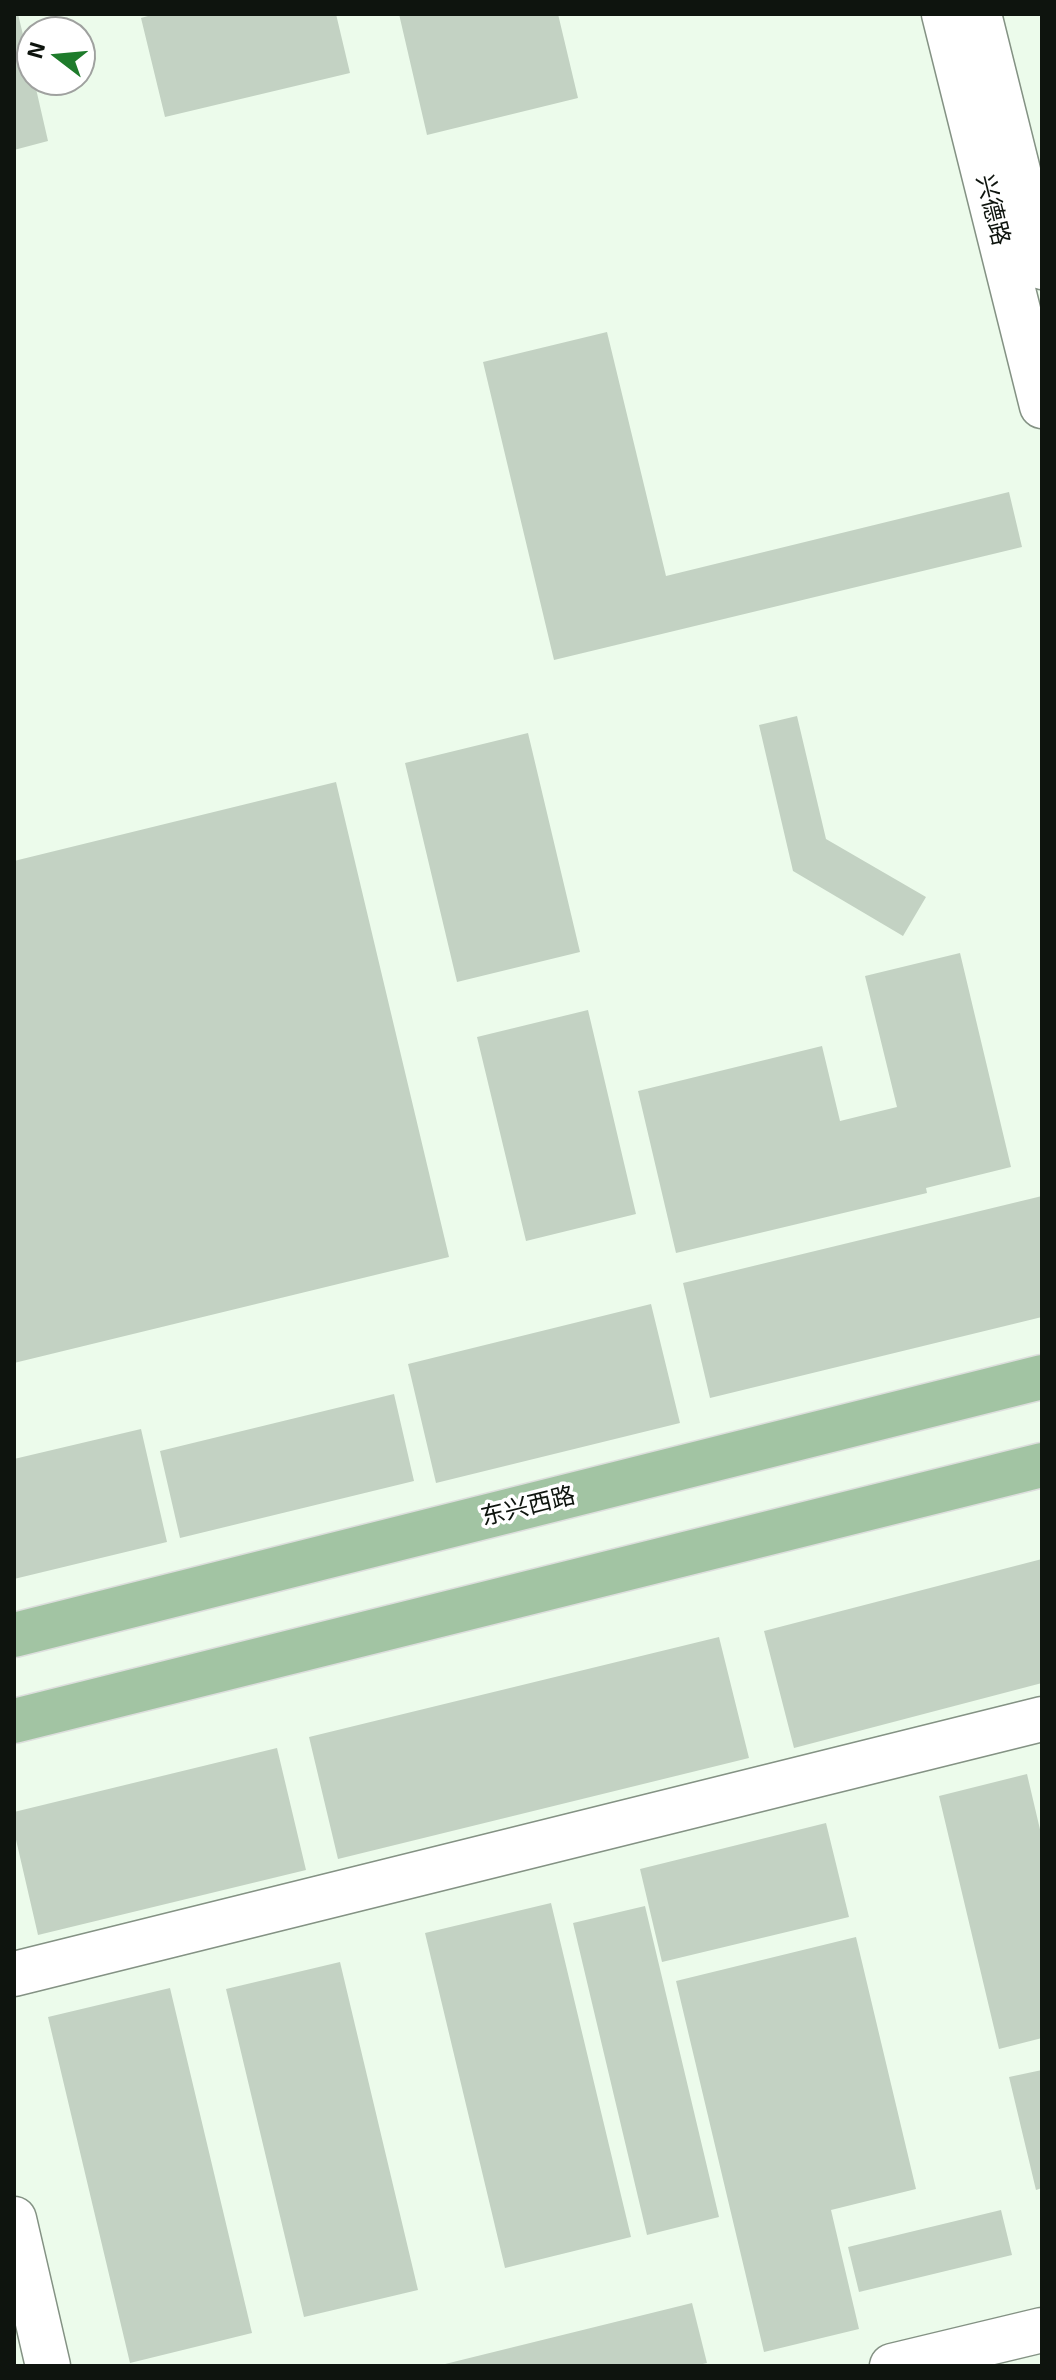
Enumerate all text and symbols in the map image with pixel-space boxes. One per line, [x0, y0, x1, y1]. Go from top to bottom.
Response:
north arrow [16, 16, 96, 96]
text: N [20, 39, 50, 61]
street label: 兴德路 [970, 172, 1016, 248]
street label: 东兴西路 [478, 1480, 578, 1532]

